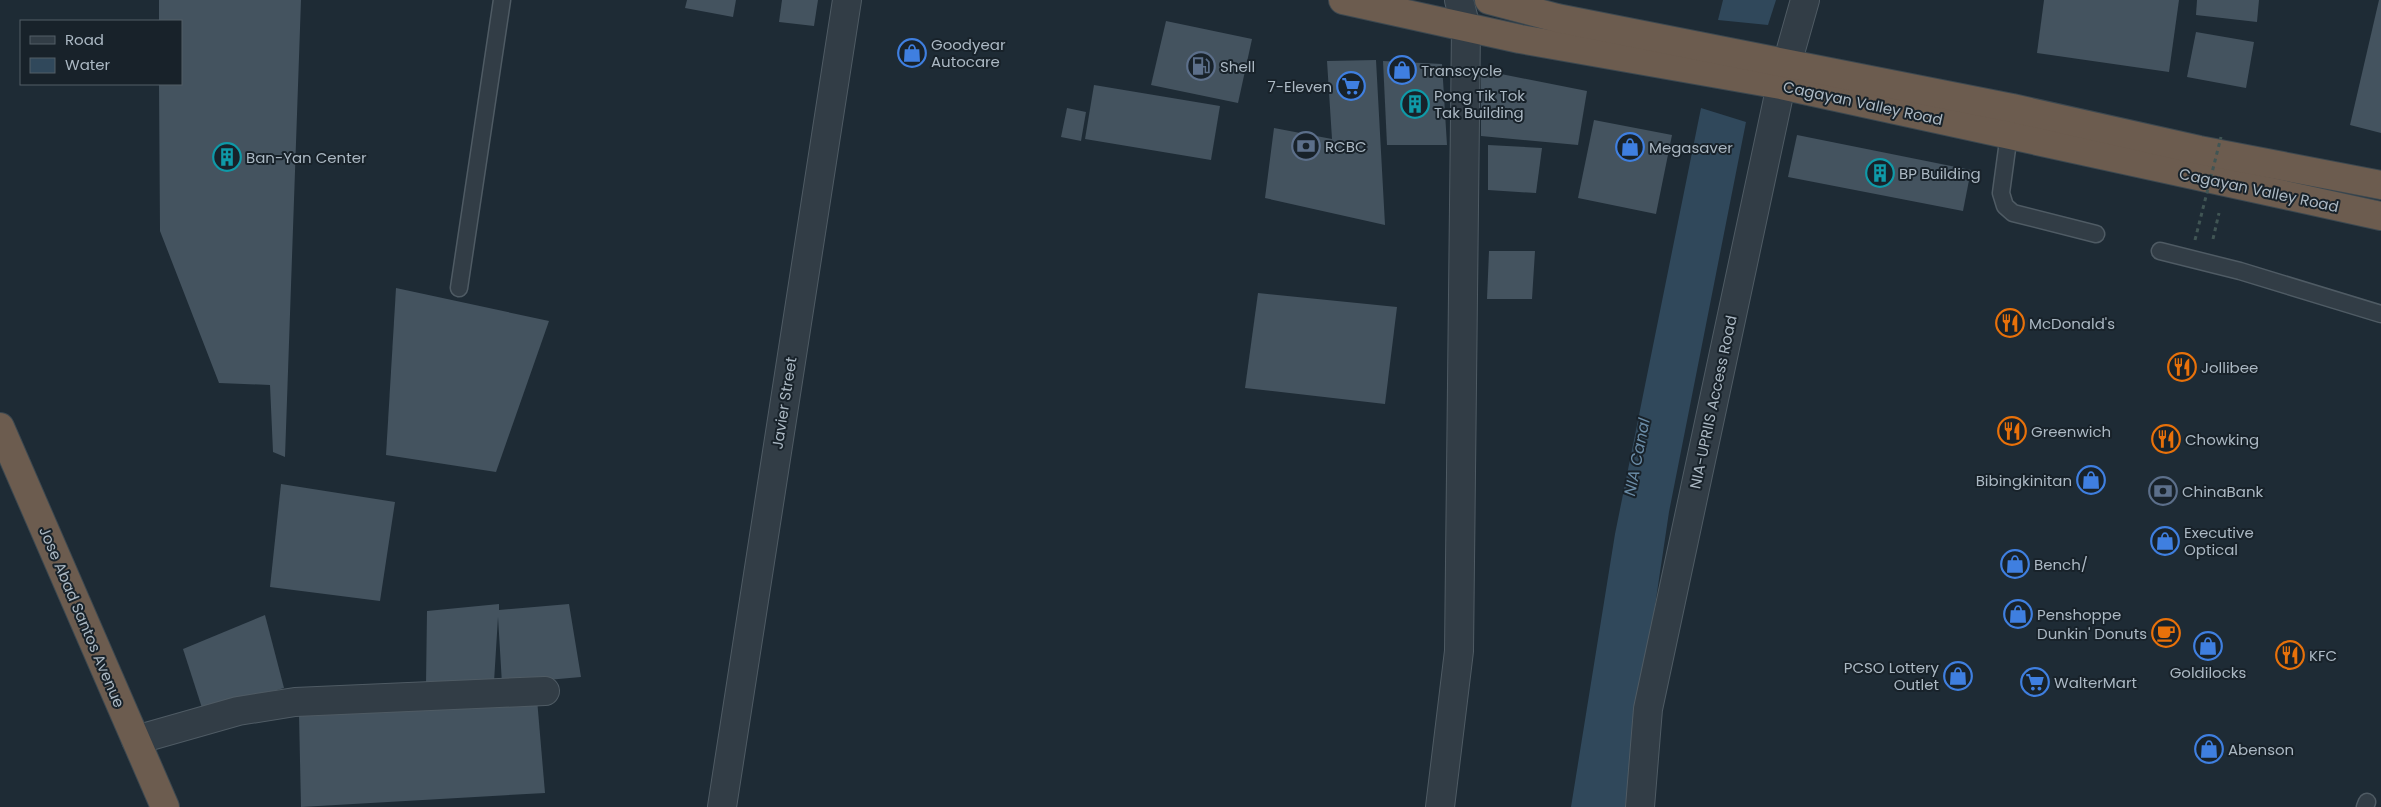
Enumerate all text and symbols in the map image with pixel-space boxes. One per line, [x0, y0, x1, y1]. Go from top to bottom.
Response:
legend [20, 20, 182, 85]
text: Road [65, 29, 104, 50]
place label: Goodyear Autocare [931, 34, 1006, 72]
shop icon: Goodyear Autocare [897, 38, 927, 68]
fuel station icon: Shell [1186, 51, 1216, 81]
text: Water [65, 54, 111, 75]
shop icon: Transcycle [1387, 55, 1417, 85]
place label: Shell [1220, 56, 1255, 77]
place label: Transcycle [1421, 60, 1502, 81]
supermarket icon: 7-Eleven [1336, 71, 1366, 101]
place label: 7-Eleven [1268, 76, 1332, 97]
street label: Cagayan Valley Road [1781, 76, 1945, 130]
place label: Pong Tik Tok Tak Building [1434, 85, 1525, 123]
building icon: Pong Tik Tok Tak Building [1400, 89, 1430, 119]
bank icon: RCBC [1291, 131, 1321, 161]
shop icon: Megasaver [1615, 132, 1645, 162]
place label: RCBC [1325, 136, 1366, 157]
place label: Megasaver [1649, 137, 1733, 158]
building icon: Ban-Yan Center [212, 142, 242, 172]
place label: Ban-Yan Center [246, 147, 367, 168]
building icon: BP Building [1865, 158, 1895, 188]
place label: BP Building [1899, 163, 1981, 184]
street label: Cagayan Valley Road [2177, 163, 2341, 217]
restaurant icon: McDonald's [1995, 308, 2025, 338]
street label: NIA-UPRIIS Access Road [1684, 313, 1742, 491]
place label: McDonald's [2029, 313, 2115, 334]
restaurant icon: Jollibee [2167, 352, 2197, 382]
street label: Javier Street [766, 355, 802, 451]
place label: Jollibee [2201, 357, 2258, 378]
water label: NIA Canal [1618, 416, 1656, 498]
restaurant icon: Greenwich [1997, 416, 2027, 446]
place label: Greenwich [2031, 421, 2111, 442]
restaurant icon: Chowking [2151, 424, 2181, 454]
place label: Chowking [2185, 429, 2259, 450]
shop icon: Bibingkinitan [2076, 465, 2106, 495]
place label: Bibingkinitan [1976, 470, 2072, 491]
bank icon: ChinaBank [2148, 476, 2178, 506]
place label: ChinaBank [2182, 481, 2264, 502]
place label: Executive Optical [2184, 522, 2254, 560]
street label: Jose Abad Santos Avenue [34, 523, 130, 711]
shop icon: Executive Optical [2150, 526, 2180, 556]
shop icon: Bench/ [2000, 549, 2030, 579]
place label: Bench/ [2034, 554, 2088, 575]
shop icon: Penshoppe [2003, 599, 2033, 629]
place label: Penshoppe [2037, 604, 2121, 625]
cafe icon: Dunkin' Donuts [2151, 618, 2181, 648]
place label: Dunkin' Donuts [2037, 623, 2147, 644]
shop icon: Goldilocks [2193, 631, 2223, 661]
restaurant icon: KFC [2275, 640, 2305, 670]
place label: KFC [2309, 645, 2337, 666]
place label: PCSO Lottery Outlet [1844, 657, 1940, 695]
shop icon: PCSO Lottery Outlet [1943, 661, 1973, 691]
place label: Goldilocks [2170, 662, 2247, 683]
supermarket icon: WalterMart [2020, 667, 2050, 697]
place label: WalterMart [2054, 672, 2137, 693]
shop icon: Abenson [2194, 734, 2224, 764]
place label: Abenson [2228, 739, 2294, 760]

